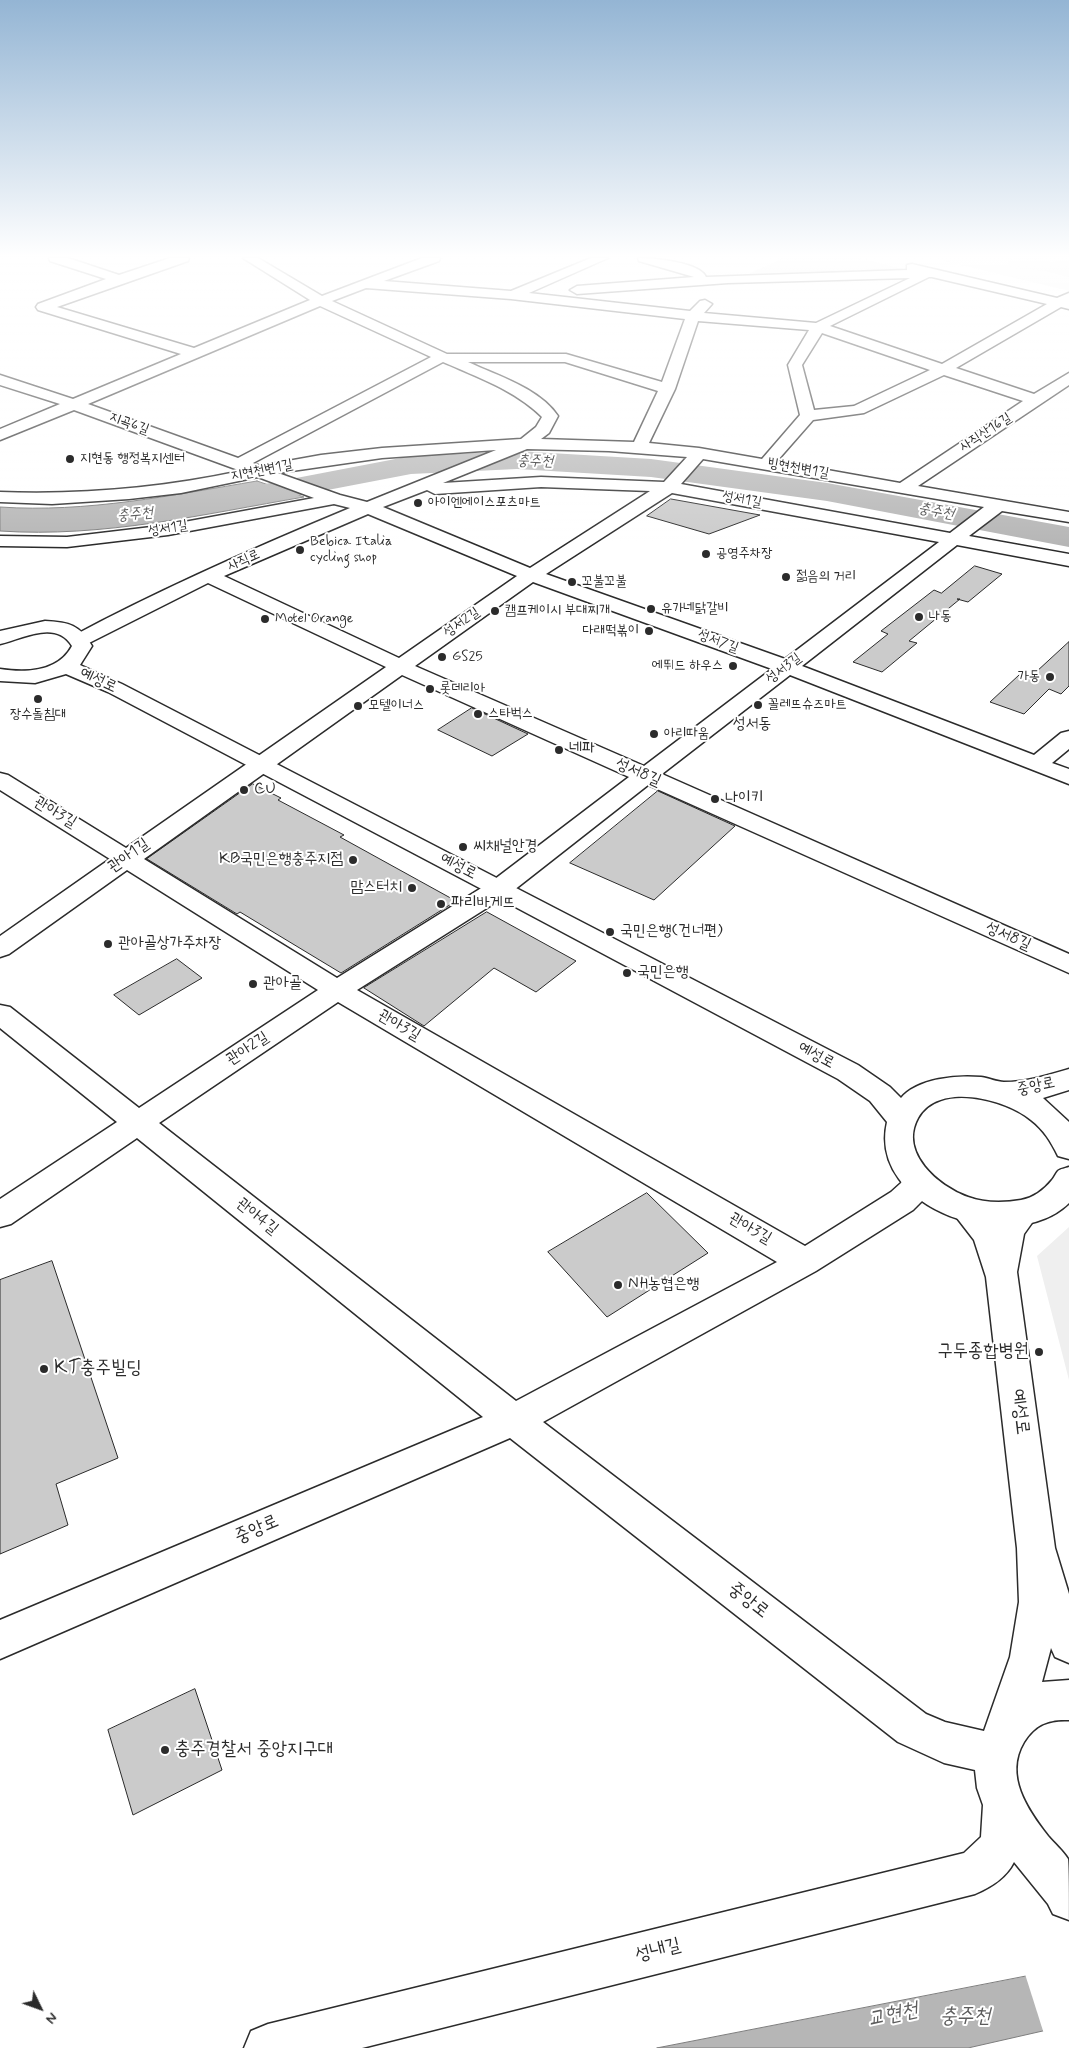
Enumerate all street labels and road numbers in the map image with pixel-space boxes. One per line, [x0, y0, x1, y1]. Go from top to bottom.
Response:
street label: 지곡6길 [107, 409, 151, 439]
street label: 사직산16길 [957, 410, 1015, 456]
street label: 빙현천변1길 [766, 455, 830, 483]
street label: 지현천변1길 [230, 457, 294, 485]
street label: 성서1길 [721, 488, 763, 512]
street label: 성서1길 [147, 518, 189, 540]
street label: 사직로 [225, 546, 263, 576]
street label: 성서2길 [441, 604, 483, 642]
street label: 성서7길 [695, 627, 741, 657]
street label: 성서3길 [763, 650, 805, 688]
street label: 예성로 [76, 664, 120, 698]
street label: 성서8길 [612, 755, 664, 791]
street label: 관아3길 [30, 793, 80, 833]
street label: 관아1길 [105, 835, 153, 877]
street label: 예성로 [436, 850, 480, 884]
street label: 성서8길 [982, 919, 1034, 955]
street label: 관아3길 [374, 1006, 424, 1046]
street label: 관아2길 [223, 1028, 273, 1070]
street label: 예성로 [794, 1038, 838, 1074]
street label: 중앙로 [1015, 1074, 1057, 1100]
street label: 관아4길 [232, 1194, 282, 1240]
street label: 관아3길 [725, 1209, 775, 1249]
street label: 예성로 [1005, 1388, 1033, 1436]
street label: 중앙로 [231, 1511, 283, 1549]
street label: 중앙로 [723, 1578, 773, 1624]
street label: 성내길 [633, 1934, 683, 1968]

